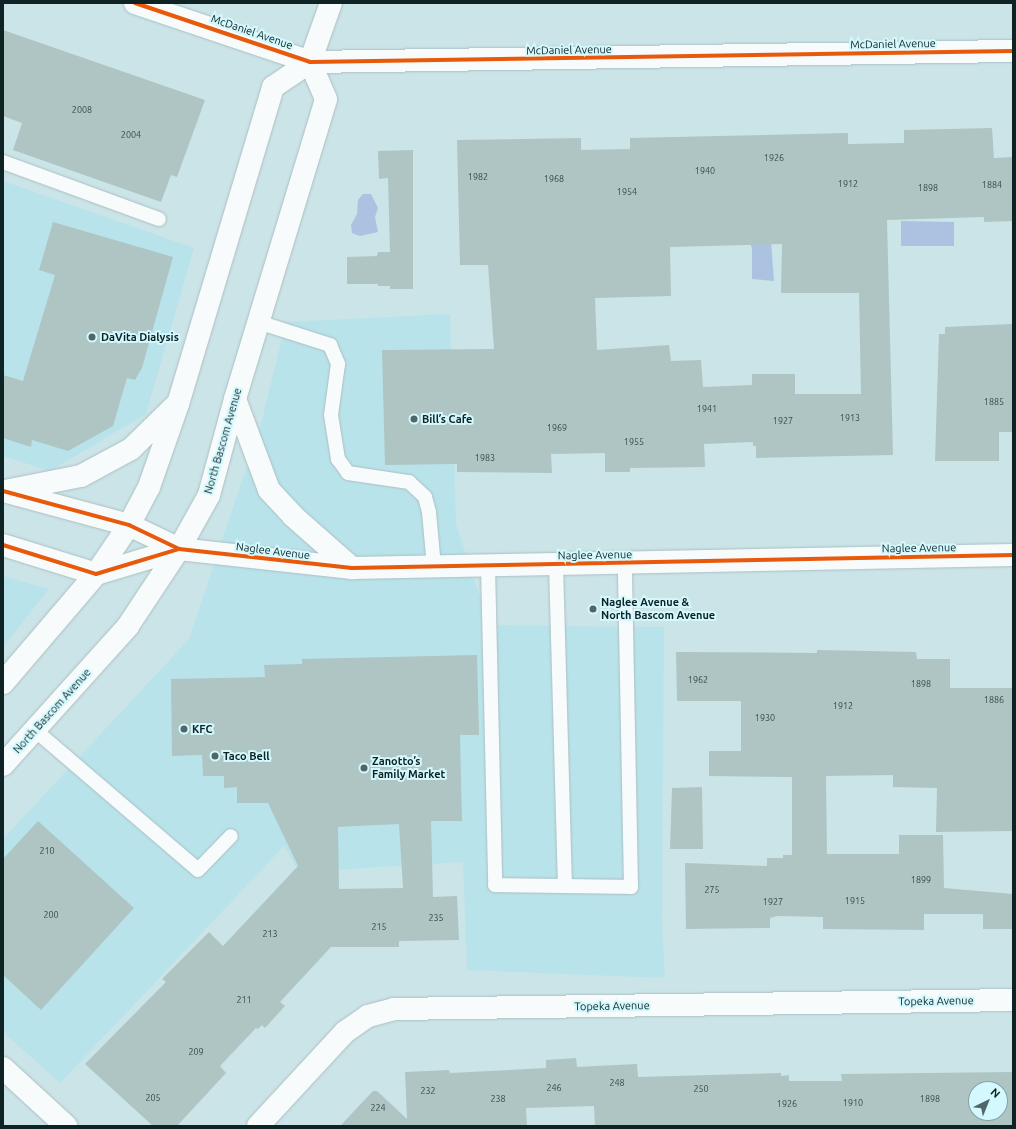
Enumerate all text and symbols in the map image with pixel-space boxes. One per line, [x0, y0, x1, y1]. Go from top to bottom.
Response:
street label: McDaniel Avenue [209, 12, 295, 52]
street label: McDaniel Avenue [850, 37, 936, 51]
street label: McDaniel Avenue [526, 43, 612, 57]
house number: 2008 [72, 105, 92, 115]
house number: 2004 [121, 130, 141, 140]
house number: 1926 [764, 153, 784, 163]
house number: 1940 [695, 166, 715, 176]
house number: 1982 [468, 172, 488, 182]
house number: 1968 [544, 174, 564, 184]
house number: 1912 [838, 179, 858, 189]
house number: 1884 [982, 180, 1002, 190]
house number: 1898 [918, 183, 938, 193]
house number: 1954 [617, 187, 637, 197]
place label: DaVita Dialysis [101, 330, 179, 344]
marker: DaVita Dialysis [86, 331, 98, 343]
street label: North Bascom Avenue [202, 387, 244, 495]
house number: 1885 [984, 397, 1004, 407]
house number: 1941 [697, 404, 717, 414]
place label: Bill’s Cafe [422, 412, 472, 426]
house number: 1913 [840, 413, 860, 423]
marker: Bill’s Cafe [409, 414, 419, 424]
house number: 1927 [773, 416, 793, 426]
house number: 1969 [547, 423, 567, 433]
house number: 1955 [624, 437, 644, 447]
house number: 1983 [475, 453, 495, 463]
street label: Naglee Avenue [235, 540, 311, 562]
street label: Naglee Avenue [882, 541, 956, 555]
street label: Naglee Avenue [558, 548, 632, 562]
place label: Naglee Avenue & North Bascom Avenue [601, 596, 715, 622]
marker: Naglee Avenue & North Bascom Avenue [588, 604, 598, 614]
street label: North Bascom Avenue [10, 666, 94, 756]
house number: 1962 [688, 675, 708, 685]
house number: 1898 [911, 679, 931, 689]
house number: 1886 [984, 695, 1004, 705]
house number: 1912 [833, 701, 853, 711]
house number: 1930 [755, 713, 775, 723]
place label: KFC [192, 722, 212, 736]
marker: KFC [179, 724, 189, 734]
place label: Taco Bell [223, 749, 270, 763]
marker: Taco Bell [210, 751, 220, 761]
place label: Zanotto’s Family Market [372, 755, 445, 781]
marker: Zanotto’s Family Market [359, 763, 369, 773]
house number: 210 [39, 846, 55, 856]
house number: 1899 [911, 875, 931, 885]
house number: 275 [704, 885, 720, 895]
house number: 1915 [845, 896, 865, 906]
house number: 1927 [763, 897, 783, 907]
house number: 200 [43, 910, 59, 920]
house number: 235 [428, 913, 444, 923]
house number: 215 [371, 922, 387, 932]
house number: 213 [262, 929, 278, 939]
street label: Topeka Avenue [898, 994, 974, 1008]
house number: 211 [236, 995, 252, 1005]
street label: Topeka Avenue [574, 999, 650, 1013]
house number: 209 [188, 1047, 204, 1057]
house number: 248 [609, 1078, 625, 1088]
north arrow [968, 1081, 1008, 1121]
house number: 246 [546, 1083, 562, 1093]
house number: 250 [693, 1084, 709, 1094]
house number: 232 [420, 1086, 436, 1096]
text: N [988, 1086, 1003, 1100]
house number: 205 [145, 1093, 161, 1103]
house number: 238 [490, 1094, 506, 1104]
house number: 1898 [920, 1094, 940, 1104]
house number: 1910 [843, 1098, 863, 1108]
house number: 1926 [777, 1099, 797, 1109]
house number: 224 [370, 1103, 386, 1113]

